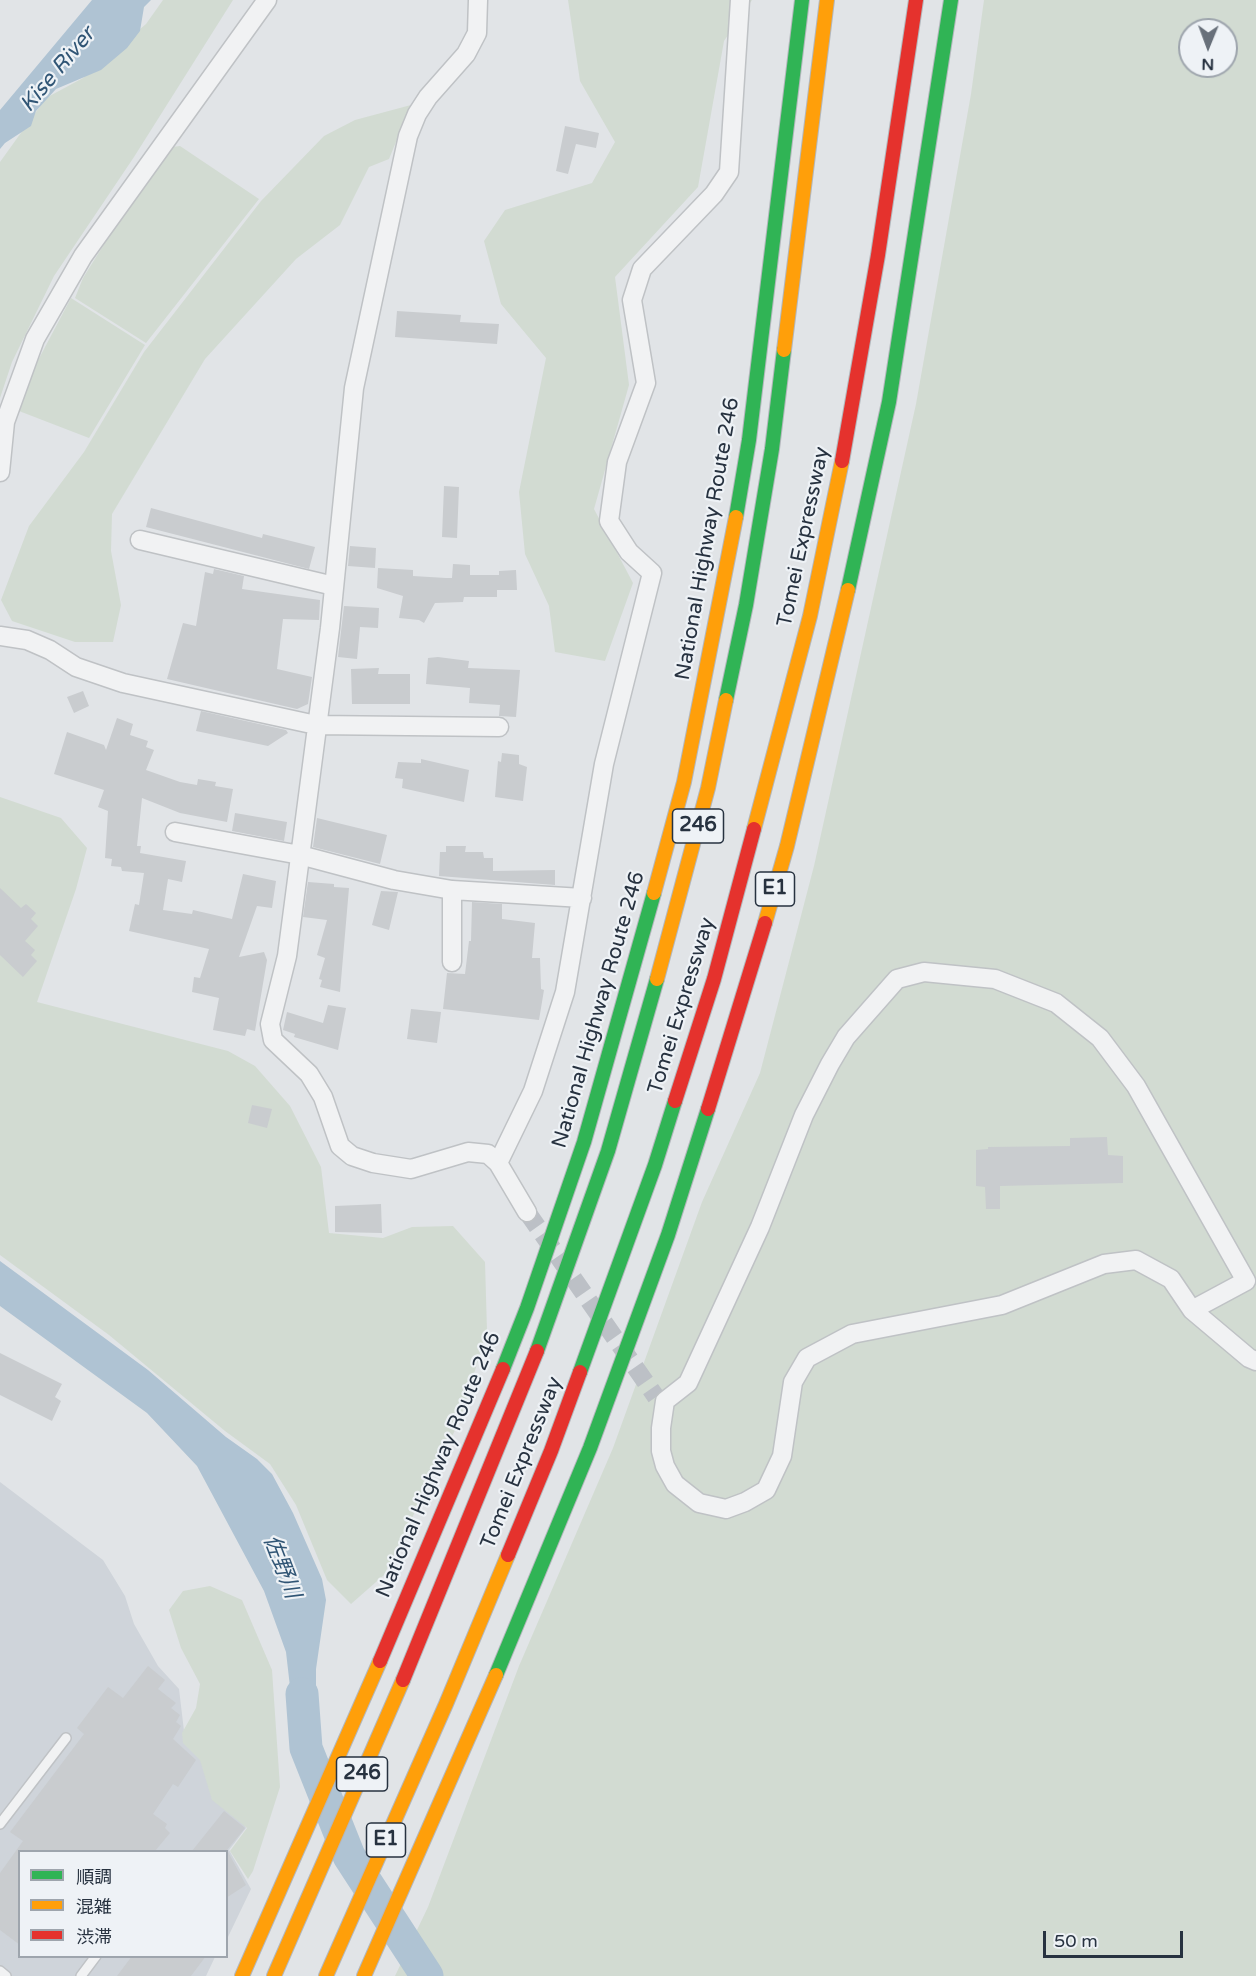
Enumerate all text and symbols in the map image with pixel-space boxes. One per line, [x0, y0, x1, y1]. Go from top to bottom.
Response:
north arrow [1178, 18, 1238, 78]
water label: Kise River [15, 22, 101, 118]
text: N [1201, 54, 1214, 74]
street label: National Highway Route 246 [671, 396, 745, 682]
street label: Tomei Expressway [773, 445, 835, 629]
road number: 246 [672, 809, 724, 843]
street label: National Highway Route 246 [547, 869, 651, 1151]
road number: E1 [756, 872, 794, 906]
street label: Tomei Expressway [643, 915, 721, 1097]
street label: National Highway Route 246 [371, 1328, 507, 1602]
street label: Tomei Expressway [476, 1373, 568, 1553]
water label: 佐野川 [257, 1531, 305, 1603]
road number: 246 [336, 1757, 388, 1791]
road number: E1 [366, 1823, 406, 1857]
legend [18, 1850, 228, 1958]
text: 順調 [76, 1866, 112, 1888]
text: 混雑 [76, 1896, 112, 1918]
scale bar [1046, 1919, 1186, 1957]
text: 渋滞 [76, 1926, 112, 1948]
text: 50 m [1054, 1930, 1098, 1952]

